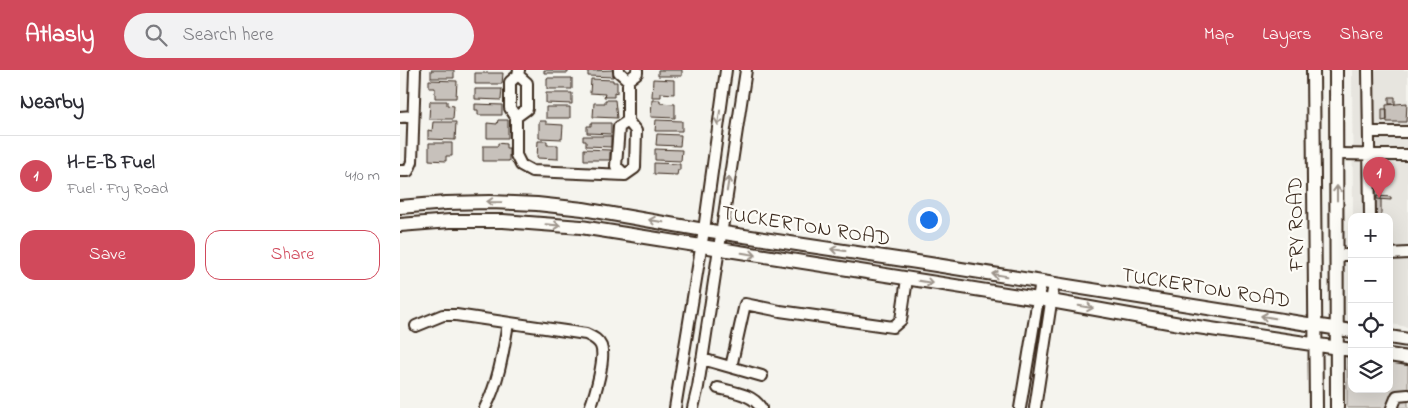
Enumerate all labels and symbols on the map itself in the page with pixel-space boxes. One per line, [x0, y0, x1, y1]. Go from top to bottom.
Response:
one-way arrow [714, 110, 724, 126]
pin: 1 [1363, 157, 1395, 198]
one-way arrow [723, 176, 733, 192]
street label: FRY ROAD [1281, 177, 1313, 272]
one-way arrow [1332, 185, 1342, 201]
one-way arrow [487, 197, 503, 207]
street label: TUCKERTON ROAD [719, 199, 892, 255]
your location [916, 207, 942, 233]
one-way arrow [648, 216, 664, 226]
one-way arrow [545, 220, 561, 230]
one-way arrow [831, 245, 847, 255]
one-way arrow [740, 249, 756, 259]
street label: TUCKERTON ROAD [1119, 261, 1292, 317]
one-way arrow [991, 269, 1007, 279]
one-way arrow [918, 277, 934, 287]
one-way arrow [1078, 303, 1094, 312]
one-way arrow [1260, 312, 1276, 322]

